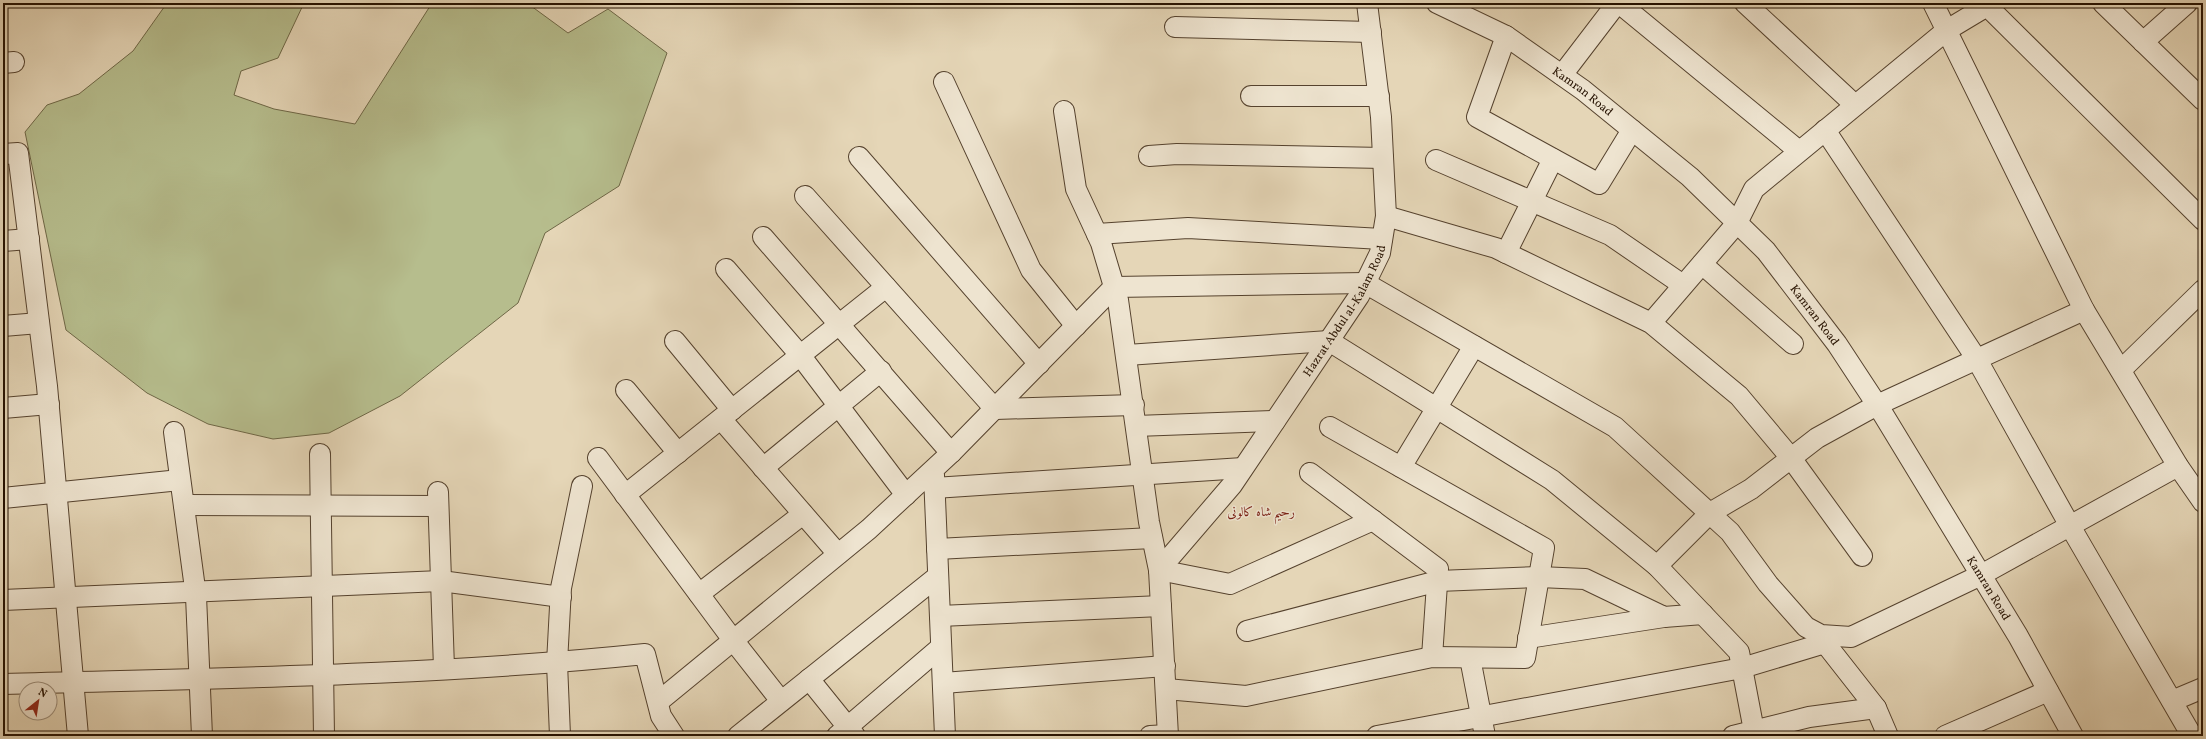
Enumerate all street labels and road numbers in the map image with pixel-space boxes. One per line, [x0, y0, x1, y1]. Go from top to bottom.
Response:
street label: Kamran Road [1549, 64, 1616, 120]
street label: Hazrat Abdul al-Kalam Road [1300, 244, 1390, 380]
street label: Kamran Road [1786, 282, 1843, 349]
street label: Kamran Road [1962, 553, 2014, 624]

